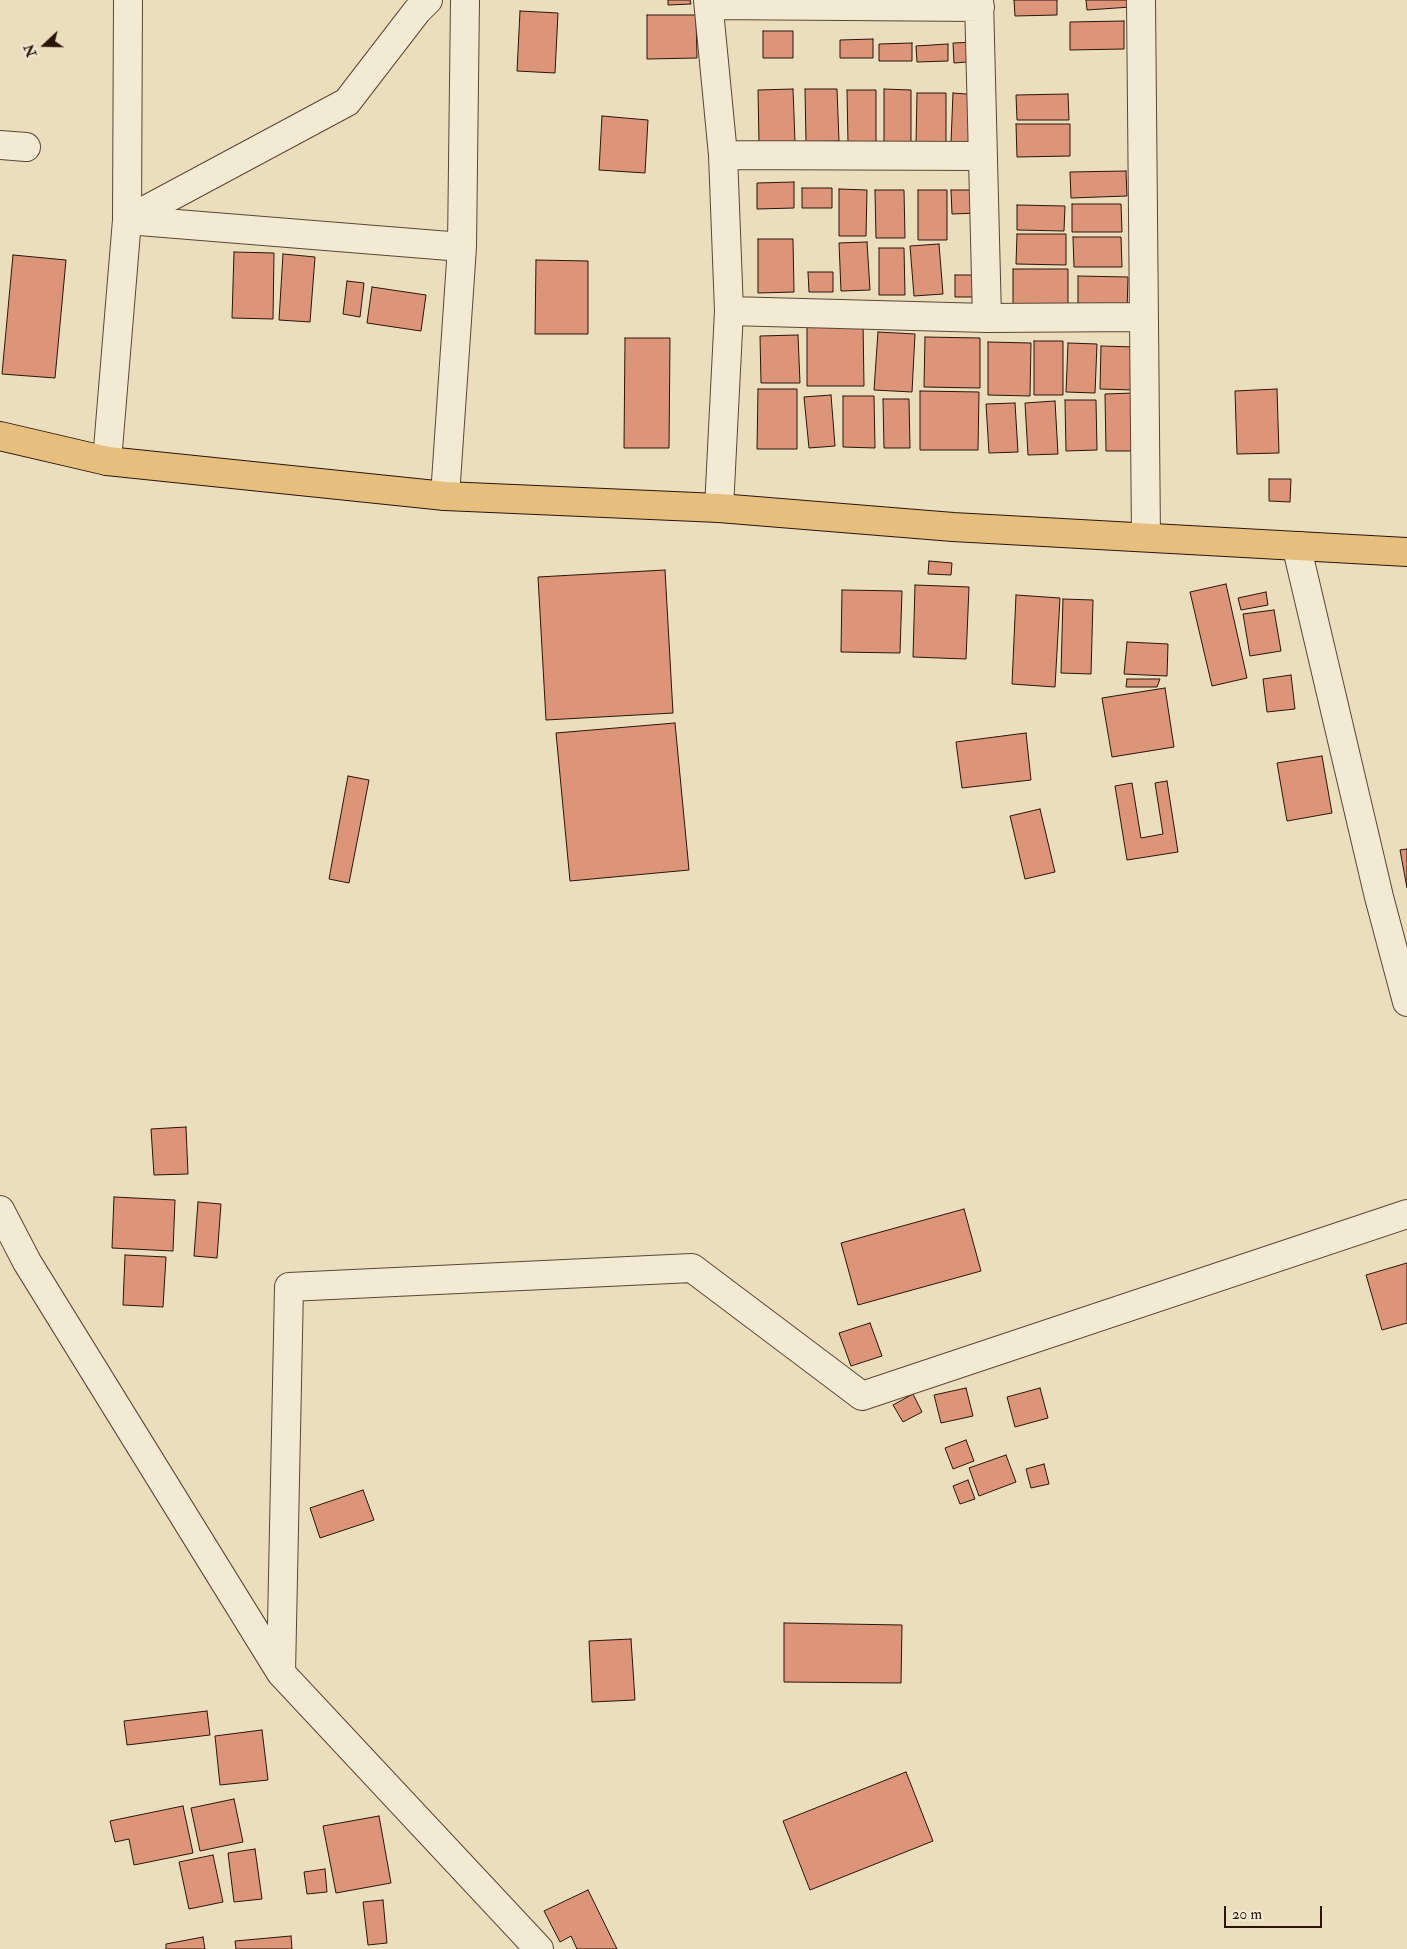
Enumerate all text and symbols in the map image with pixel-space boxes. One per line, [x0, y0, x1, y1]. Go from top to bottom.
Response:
north arrow [20, 20, 70, 70]
text: N [20, 42, 41, 59]
scale bar [1227, 1896, 1324, 1928]
text: 20 m [1232, 1905, 1262, 1924]

